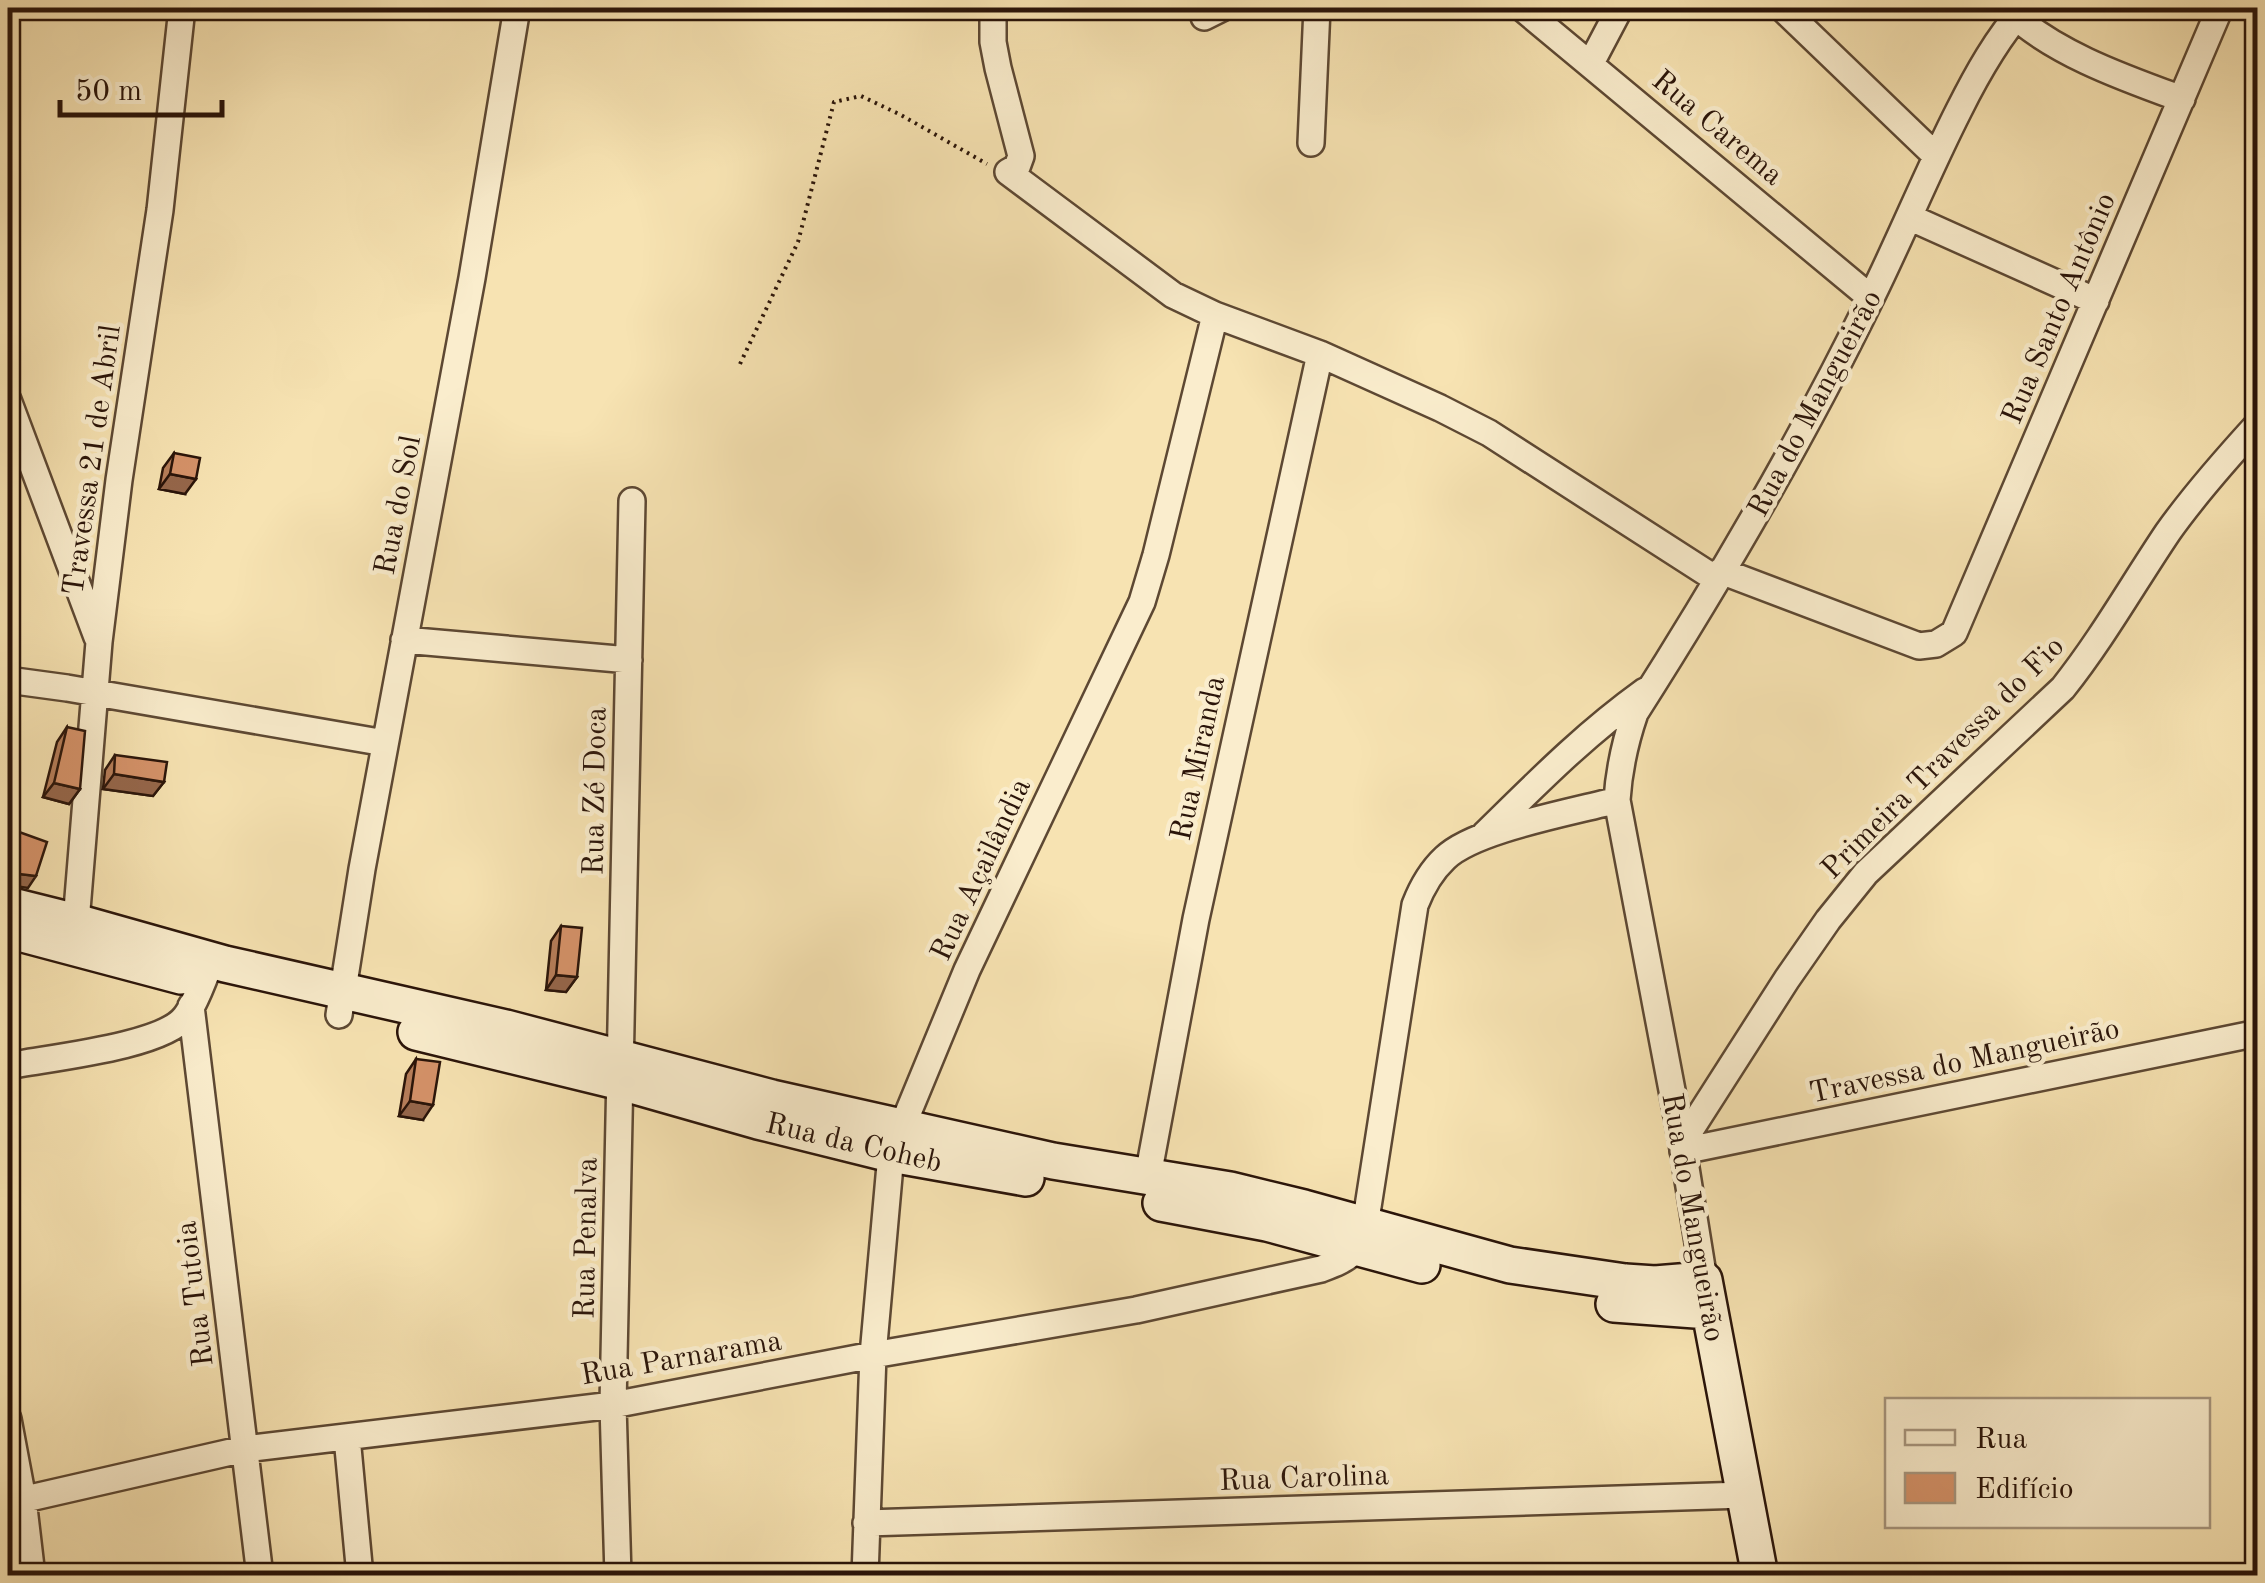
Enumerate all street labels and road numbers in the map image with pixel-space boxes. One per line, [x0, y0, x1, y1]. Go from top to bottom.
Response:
street label: Rua Carema [1646, 65, 1788, 192]
street label: Rua Santo Antônio [1998, 189, 2122, 429]
street label: Rua do Mangueirão [1743, 286, 1888, 522]
street label: Travessa 21 de Abril [59, 323, 127, 598]
street label: Rua do Sol [371, 433, 427, 578]
street label: Primeira Travessa do Fio [1816, 631, 2070, 885]
street label: Rua Miranda [1167, 673, 1231, 844]
street label: Rua Zé Doca [580, 706, 612, 876]
street label: Rua Açailândia [927, 774, 1037, 966]
street label: Travessa do Mangueirão [1807, 1014, 2122, 1110]
street label: Rua do Mangueirão [1655, 1091, 1729, 1344]
street label: Rua da Coheb [762, 1109, 945, 1179]
street label: Rua Penalva [571, 1156, 603, 1319]
street label: Rua Tutoia [172, 1219, 220, 1368]
street label: Rua Parnarama [578, 1326, 784, 1391]
street label: Rua Carolina [1219, 1461, 1390, 1497]

